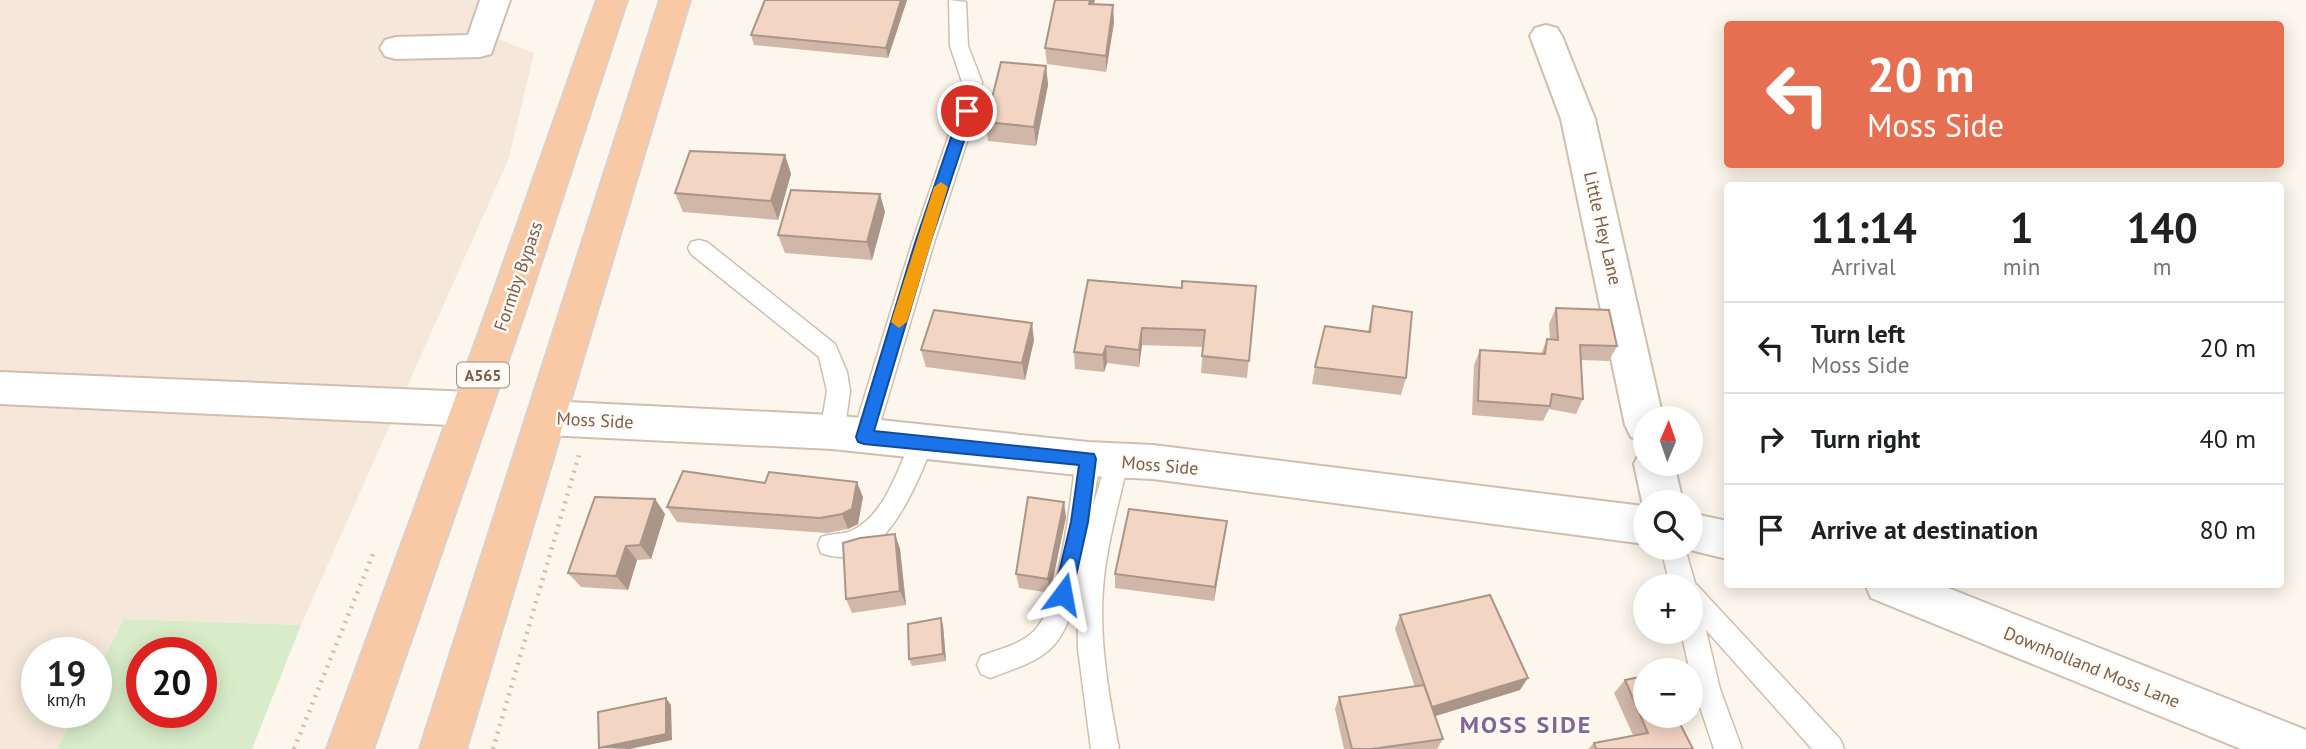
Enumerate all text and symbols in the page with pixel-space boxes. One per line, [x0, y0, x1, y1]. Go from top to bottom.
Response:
text: 20 m [1867, 42, 1974, 106]
icon: left [1752, 49, 1843, 140]
pin [937, 81, 997, 141]
icon: arrive [948, 92, 986, 130]
text: Moss Side [1867, 104, 2004, 146]
street label: Little Hey Lane [1579, 169, 1627, 287]
text: 11:14 [1810, 200, 1917, 255]
text: 1 [2010, 200, 2033, 255]
text: 140 [2126, 200, 2198, 255]
street label: Formby Bypass [488, 218, 548, 334]
text: Arrival [1831, 252, 1896, 281]
text: min [2003, 252, 2040, 281]
text: m [2153, 252, 2171, 281]
text: Turn left [1811, 317, 1905, 350]
icon: left [1752, 329, 1790, 367]
text: 20 m [2200, 331, 2256, 364]
text: Moss Side [1811, 350, 1909, 379]
road number: A565 [457, 362, 509, 388]
street label: Moss Side [556, 406, 634, 434]
north arrow [1633, 406, 1703, 476]
map controls [1633, 406, 1703, 728]
icon: right [1752, 420, 1790, 458]
text: Turn right [1811, 422, 1920, 455]
text: 40 m [2200, 422, 2256, 455]
street label: Moss Side [1121, 450, 1199, 480]
button: search [1633, 490, 1703, 560]
icon: arrive [1752, 511, 1790, 549]
text: Arrive at destination [1811, 513, 2038, 546]
text: 80 m [2200, 513, 2256, 546]
position arrow [1026, 557, 1100, 631]
button: + [1633, 574, 1703, 644]
street label: Downholland Moss Lane [2000, 621, 2184, 713]
speed limit sign: 20 [126, 637, 217, 728]
text: 19 [47, 650, 86, 696]
button: − [1633, 658, 1703, 728]
text: km/h [47, 688, 86, 711]
district label: MOSS SIDE [1460, 709, 1592, 740]

